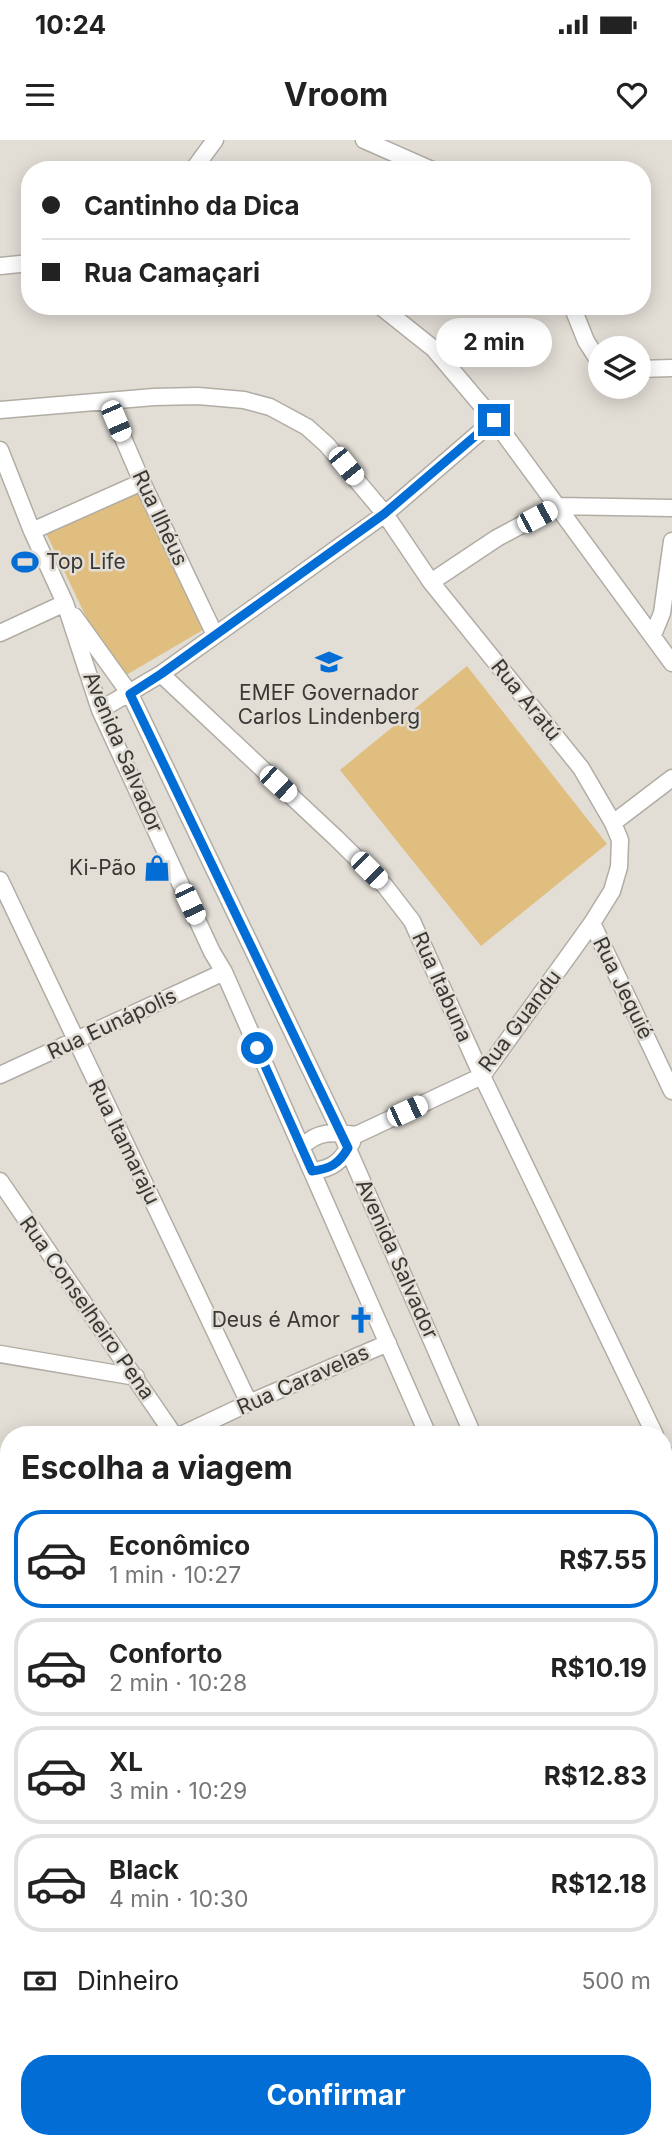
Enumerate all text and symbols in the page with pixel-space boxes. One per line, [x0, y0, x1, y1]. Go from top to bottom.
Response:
text: 10:24 [35, 9, 106, 40]
text: Vroom [284, 75, 388, 114]
icon: menu [21, 76, 59, 114]
icon: heart [613, 76, 651, 114]
text: Cantinho da Dica [84, 190, 300, 221]
text: Rua Camaçari [84, 257, 260, 288]
callout: 2 min [436, 318, 552, 368]
text: 2 min [463, 328, 525, 356]
map controls [588, 336, 651, 399]
button: layers [588, 336, 651, 399]
car [99, 398, 134, 444]
route end [478, 404, 510, 436]
car [325, 443, 368, 489]
street label: Rua Ilhéus [127, 466, 193, 570]
car [514, 498, 561, 536]
sports icon: Top Life [10, 547, 40, 577]
place label: Top Life [46, 549, 126, 574]
school or university icon: EMEF Governador Carlos Lindenberg [314, 647, 344, 677]
street label: Rua Aratú [486, 654, 567, 745]
street label: Avenida Salvador [78, 668, 169, 836]
place label: EMEF Governador Carlos Lindenberg [238, 680, 420, 729]
car [256, 762, 301, 806]
car [347, 848, 392, 892]
shop icon: Ki-Pão [142, 853, 172, 883]
place label: Ki-Pão [69, 855, 136, 880]
car [172, 881, 209, 927]
street label: Rua Itabuna [407, 928, 478, 1046]
street label: Rua Jequié [588, 933, 659, 1043]
street label: Rua Guandu [473, 965, 566, 1077]
street label: Rua Eunápolis [43, 983, 180, 1064]
route start [241, 1032, 273, 1064]
street label: Rua Itamaraju [83, 1075, 165, 1208]
car [384, 1093, 431, 1129]
street label: Avenida Salvador [351, 1175, 444, 1343]
street label: Rua Conselheiro Pena [15, 1211, 160, 1404]
church icon: Deus é Amor [346, 1305, 376, 1335]
place label: Deus é Amor [212, 1307, 340, 1332]
street label: Rua Caravelas [233, 1339, 373, 1420]
text: Escolha a viagem [21, 1448, 293, 1487]
icon: car [25, 1528, 88, 1591]
text: Econômico [109, 1530, 250, 1561]
text: R$7.55 [559, 1544, 647, 1575]
text: 1 min · 10:27 [109, 1561, 241, 1589]
icon: car [25, 1636, 88, 1699]
text: Conforto [109, 1638, 222, 1669]
text: R$10.19 [550, 1652, 647, 1683]
text: 2 min · 10:28 [109, 1669, 247, 1697]
icon: car [25, 1744, 88, 1807]
text: XL [109, 1746, 143, 1777]
text: R$12.83 [544, 1760, 647, 1791]
text: 3 min · 10:29 [109, 1777, 247, 1805]
icon: car [25, 1852, 88, 1915]
text: Black [109, 1854, 179, 1885]
text: R$12.18 [551, 1868, 647, 1899]
text: 4 min · 10:30 [109, 1885, 248, 1913]
icon: cash [21, 1962, 59, 2000]
text: Dinheiro [77, 1965, 179, 1996]
text: 500 m [581, 1967, 651, 1995]
button: Confirmar [21, 2055, 651, 2135]

